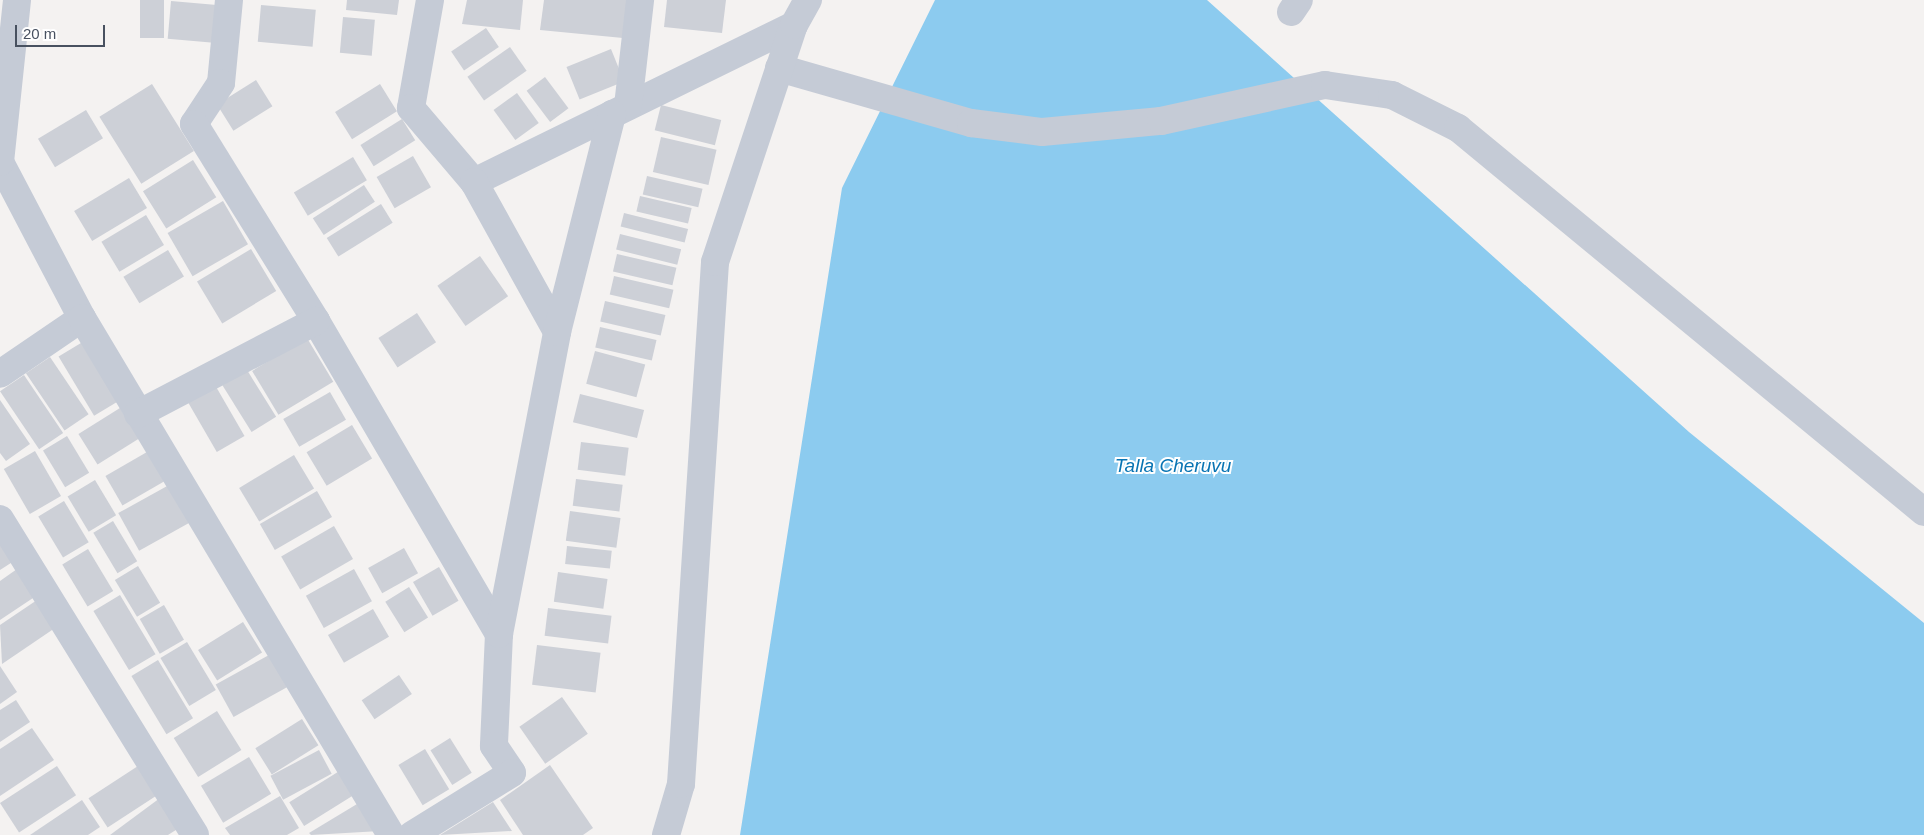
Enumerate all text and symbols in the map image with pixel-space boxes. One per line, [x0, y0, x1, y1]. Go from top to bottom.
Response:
scale bar [18, 15, 108, 47]
text: 20 m [23, 25, 56, 42]
water label: Talla Cheruvu [1115, 455, 1231, 477]

